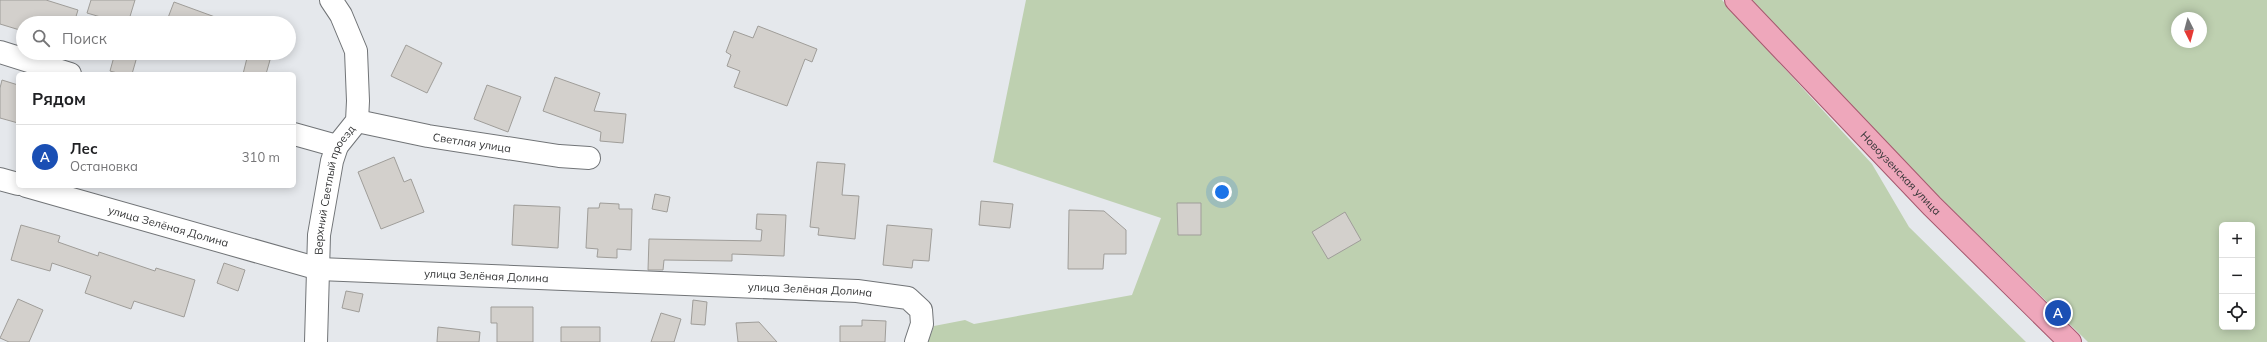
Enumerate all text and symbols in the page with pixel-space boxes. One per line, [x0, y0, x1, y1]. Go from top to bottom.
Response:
north arrow [2171, 12, 2207, 48]
search box [16, 16, 296, 60]
icon: search [30, 27, 52, 49]
text: Поиск [62, 29, 107, 48]
text: Рядом [32, 88, 86, 109]
street label: Верхний Светлый проезд [311, 122, 358, 255]
street label: Новоузенская улица [1858, 128, 1944, 218]
street label: Светлая улица [432, 130, 512, 156]
text: Лес [70, 139, 98, 158]
text: A [40, 149, 50, 165]
text: 310 m [242, 149, 280, 165]
text: Остановка [70, 158, 138, 174]
your location [1212, 182, 1232, 202]
street label: улица Зелёная Долина [107, 203, 230, 250]
map controls [2219, 222, 2255, 330]
button: + [2219, 222, 2255, 258]
button: − [2219, 258, 2255, 294]
street label: улица Зелёная Долина [424, 266, 549, 285]
street label: улица Зелёная Долина [748, 280, 873, 300]
button: locate [2219, 294, 2255, 330]
pin: A [2045, 298, 2071, 328]

